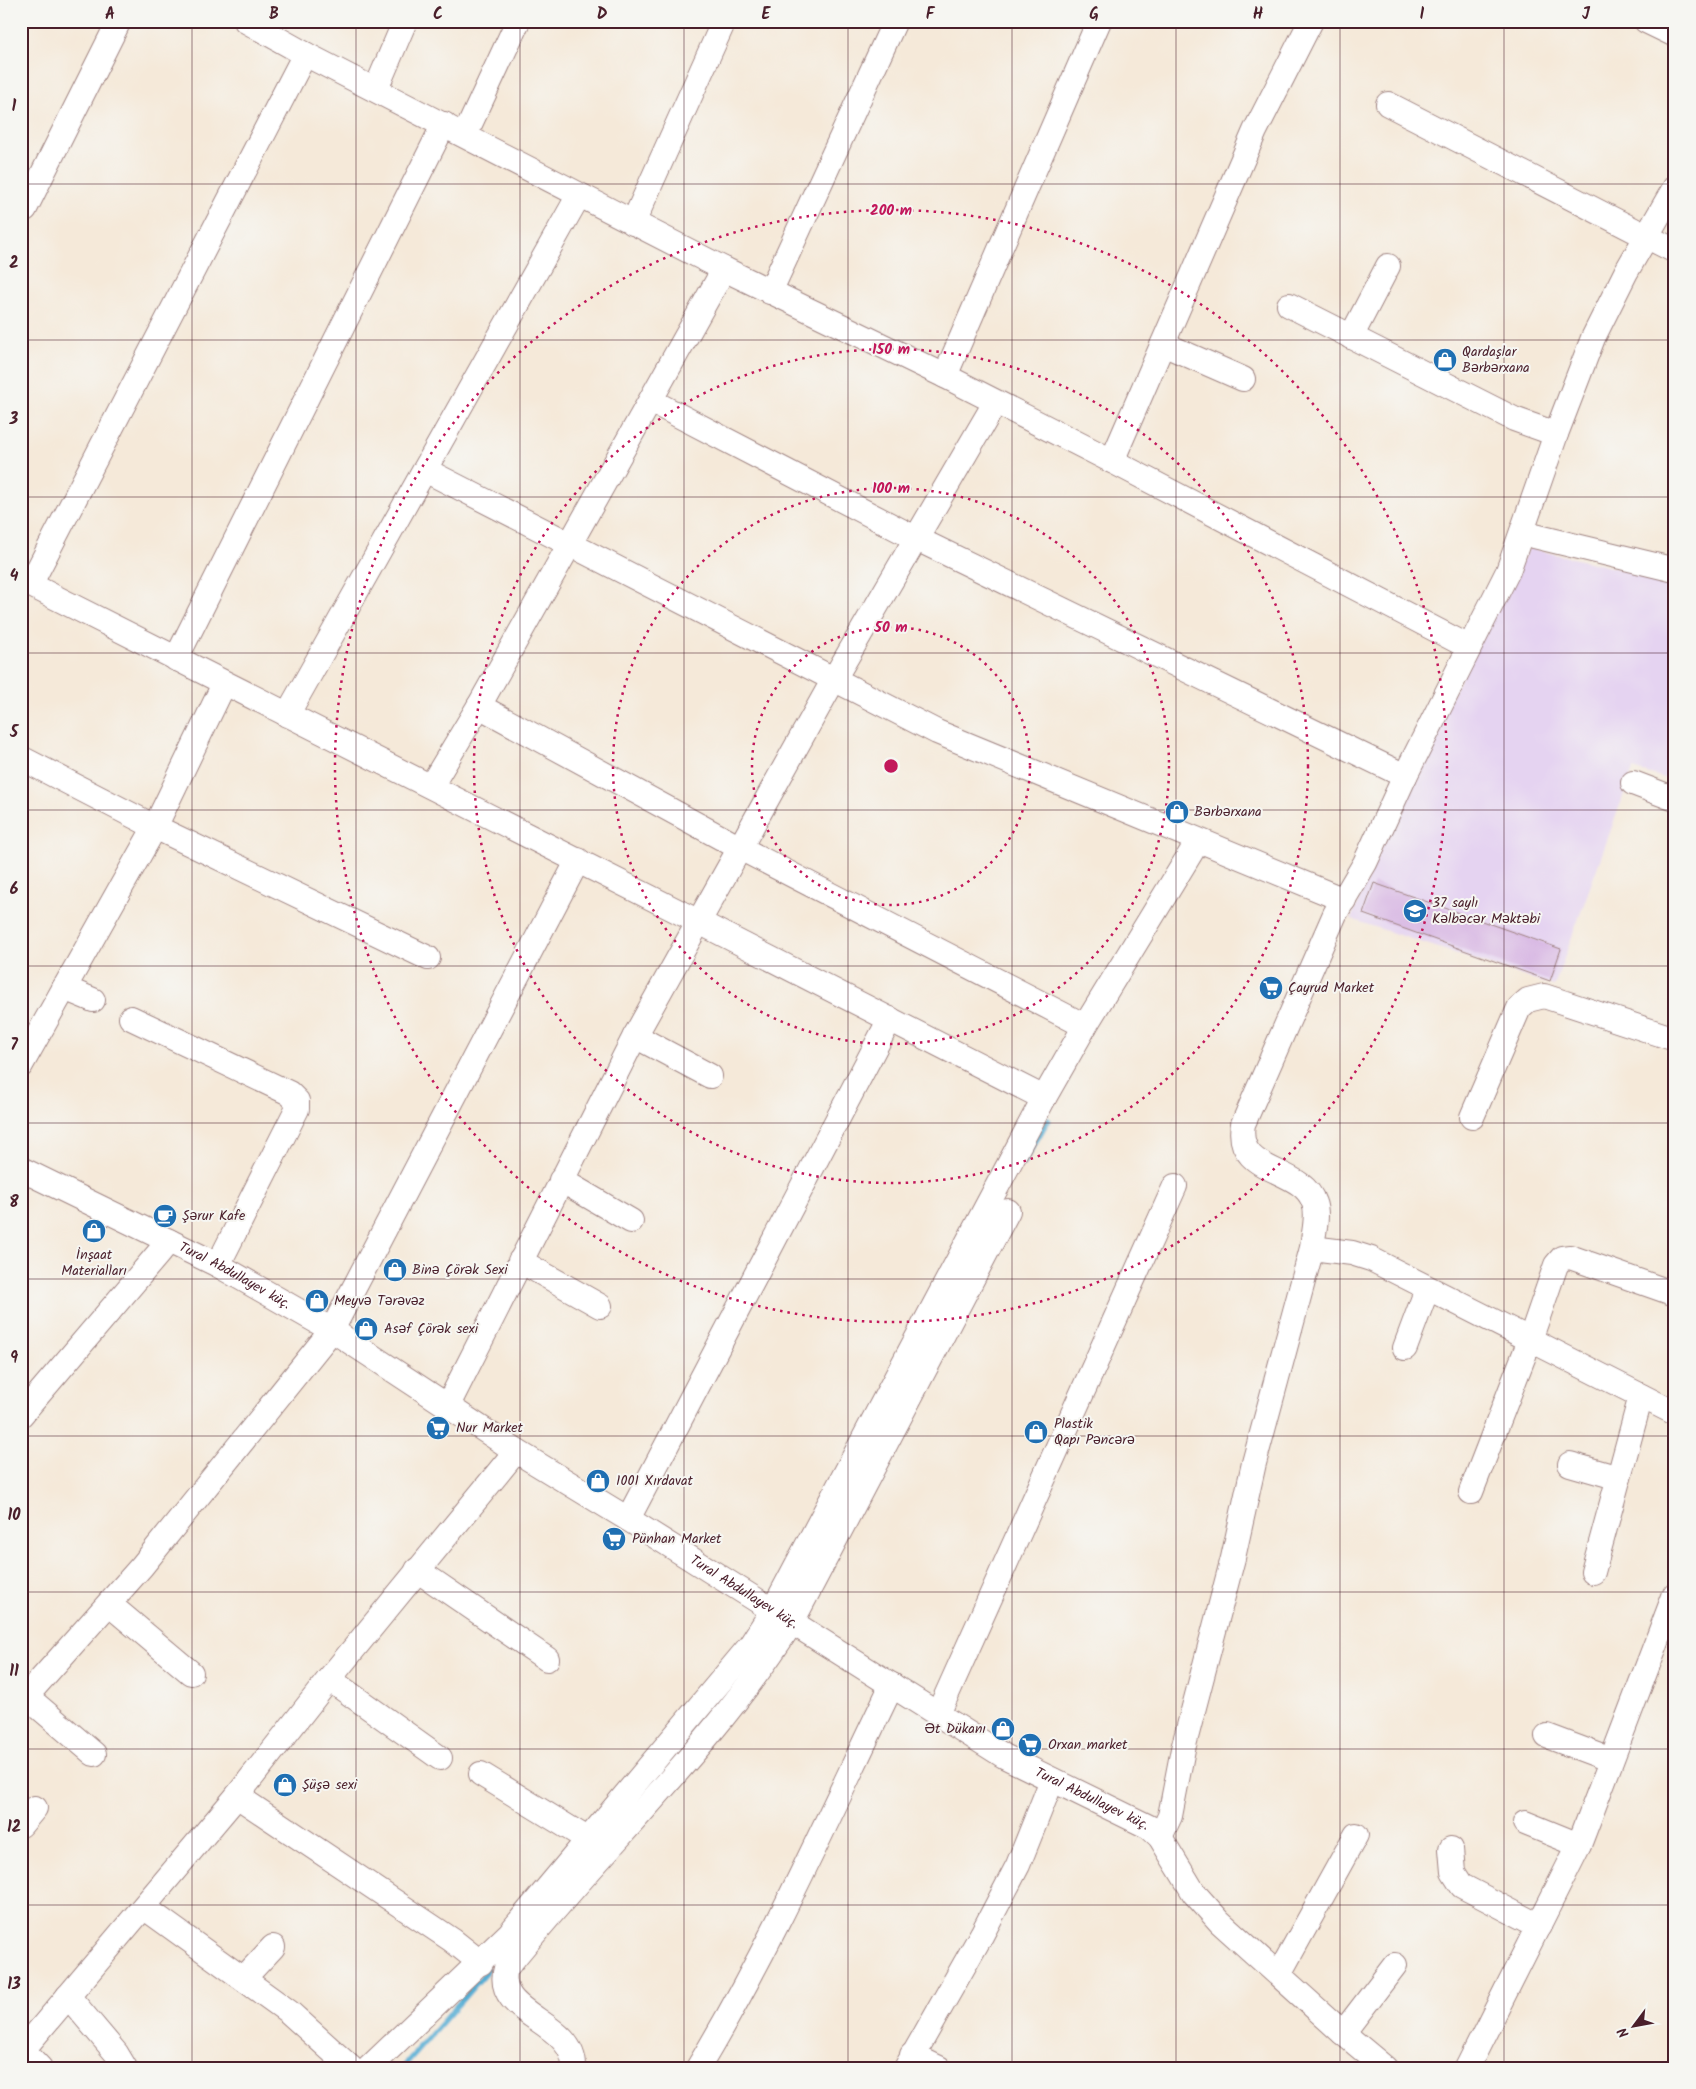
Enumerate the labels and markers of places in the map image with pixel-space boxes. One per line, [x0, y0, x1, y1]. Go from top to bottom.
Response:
place label: Qardaşlar Bərbərxana [1462, 341, 1530, 379]
shop icon: Qardaşlar Bərbərxana [1432, 347, 1458, 373]
centre of rings [882, 757, 900, 775]
shop icon: Bərbərxana [1164, 799, 1190, 825]
place label: Bərbərxana [1194, 801, 1262, 823]
place label: 37 saylı Kəlbəcər Məktəbi [1432, 892, 1541, 930]
school or university icon: 37 saylı Kəlbəcər Məktəbi [1402, 898, 1428, 924]
supermarket icon: Çayrud Market [1258, 975, 1284, 1001]
place label: Çayrud Market [1288, 977, 1375, 999]
cafe icon: Şərur Kafe [152, 1203, 178, 1229]
place label: Şərur Kafe [182, 1205, 246, 1227]
shop icon: İnşaat Materialları [81, 1218, 107, 1244]
place label: İnşaat Materialları [61, 1244, 127, 1282]
shop icon: Binə Çörək Sexi [382, 1257, 408, 1283]
place label: Binə Çörək Sexi [412, 1259, 508, 1281]
shop icon: Meyvə Tərəvəz [304, 1288, 330, 1314]
place label: Meyvə Tərəvəz [334, 1290, 425, 1312]
shop icon: Asəf Çörək sexi [353, 1316, 379, 1342]
place label: Asəf Çörək sexi [384, 1318, 479, 1340]
place label: Plastik Qapı Pəncərə [1054, 1413, 1135, 1451]
supermarket icon: Nur Market [425, 1415, 451, 1441]
place label: Nur Market [456, 1417, 524, 1439]
shop icon: Plastik Qapı Pəncərə [1023, 1419, 1049, 1445]
shop icon: 1001 Xırdavat [585, 1468, 611, 1494]
place label: 1001 Xırdavat [616, 1470, 693, 1492]
supermarket icon: Pünhan Market [601, 1526, 627, 1552]
place label: Pünhan Market [632, 1528, 722, 1550]
shop icon: Ət Dükanı [990, 1716, 1016, 1742]
place label: Ət Dükanı [924, 1718, 986, 1740]
supermarket icon: Orxan market [1017, 1732, 1043, 1758]
place label: Orxan market [1048, 1734, 1128, 1756]
shop icon: Şüşə sexi [272, 1772, 298, 1798]
place label: Şüşə sexi [302, 1774, 358, 1796]

